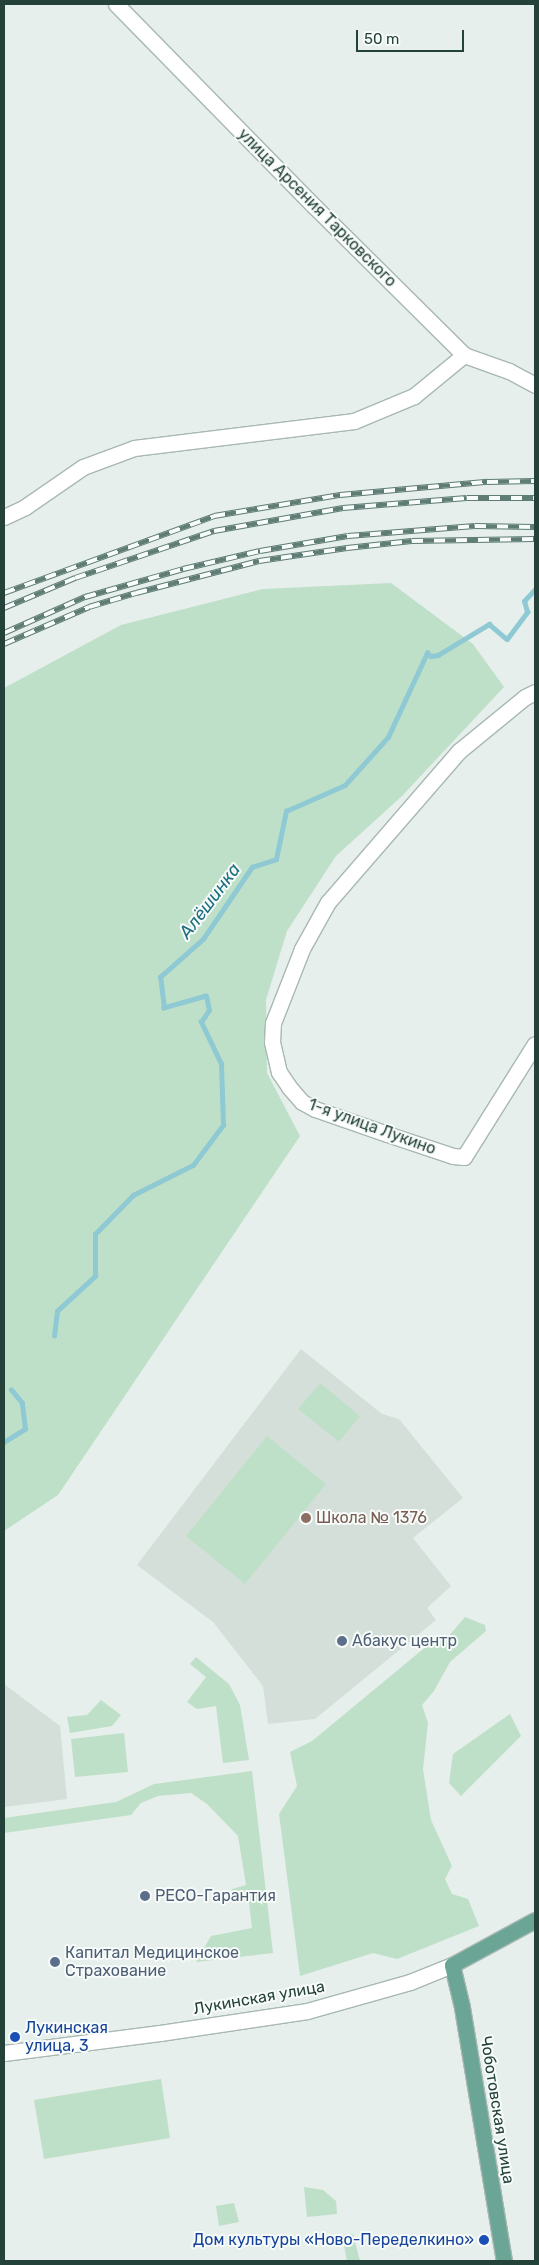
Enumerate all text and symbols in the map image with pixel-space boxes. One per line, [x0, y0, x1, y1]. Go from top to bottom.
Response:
scale bar [359, 20, 466, 52]
text: 50 m [364, 30, 399, 48]
street label: улица Арсения Тарковского [234, 125, 400, 291]
water label: Алёшинка [175, 859, 245, 943]
street label: 1-я улица Лукино [306, 1095, 438, 1159]
place label: Школа № 1376 [316, 1508, 427, 1528]
marker: Школа № 1376 [300, 1512, 312, 1524]
place label: Абакус центр [352, 1631, 457, 1651]
marker: Абакус центр [336, 1635, 348, 1647]
place label: РЕСО-Гарантия [155, 1886, 276, 1906]
marker: РЕСО-Гарантия [139, 1890, 151, 1902]
place label: Капитал Медицинское Страхование [65, 1943, 239, 1981]
marker: Капитал Медицинское Страхование [49, 1956, 61, 1968]
street label: Лукинская улица [192, 1977, 326, 2019]
place label: Лукинская улица, 3 [25, 2018, 108, 2056]
marker: Лукинская улица, 3 [9, 2031, 21, 2043]
street label: Чоботовская улица [476, 2035, 518, 2185]
place label: Дом культуры «Ново-Переделкино» [193, 2230, 474, 2250]
marker: Дом культуры «Ново-Переделкино» [478, 2234, 490, 2246]

